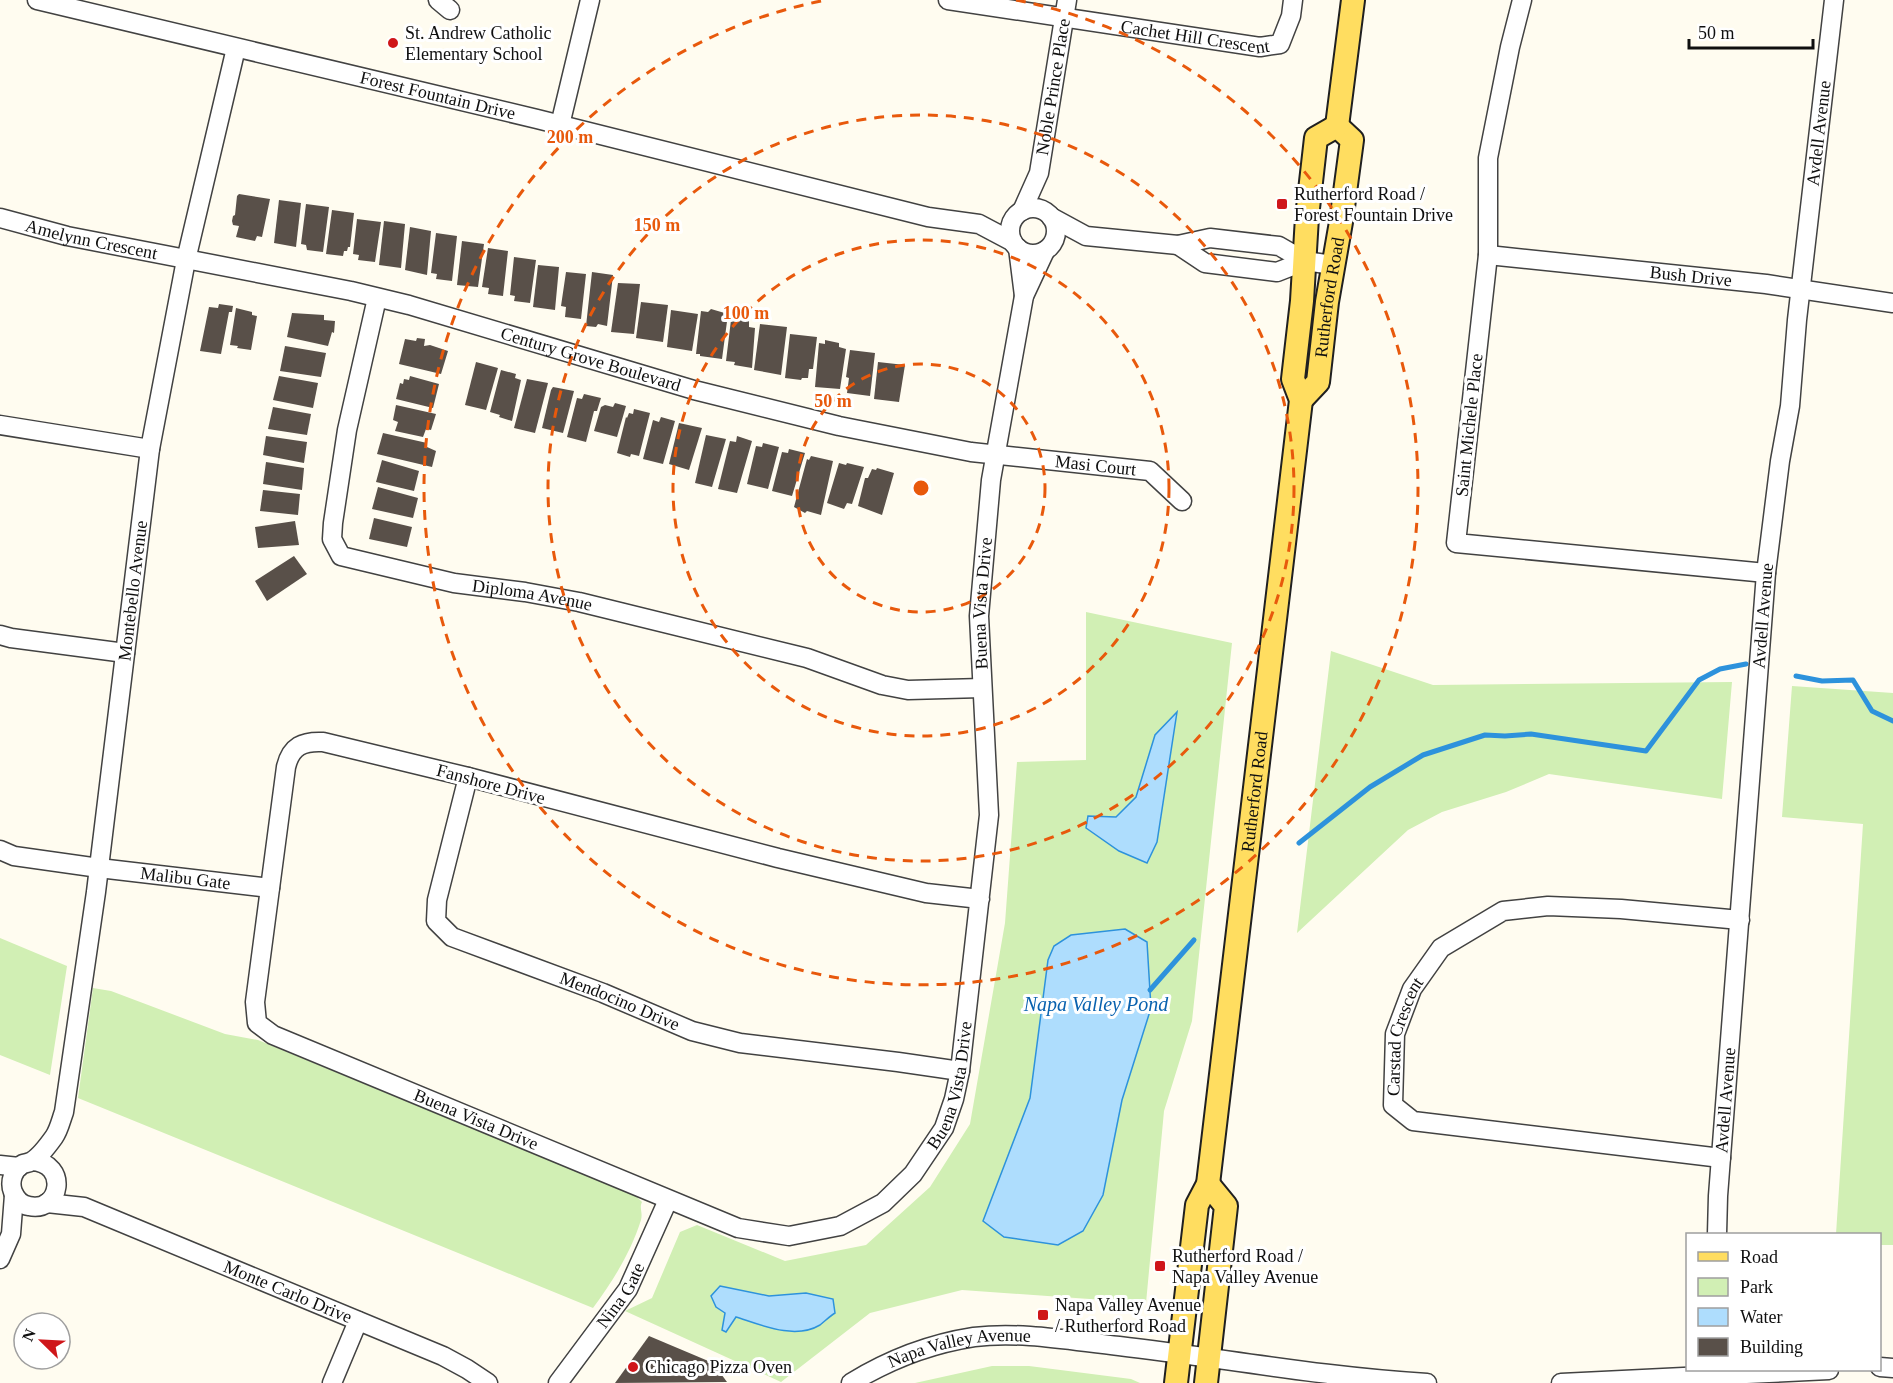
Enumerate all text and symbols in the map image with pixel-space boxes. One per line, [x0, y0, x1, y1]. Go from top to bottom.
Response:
scale bar [1689, 12, 1814, 50]
street label: Cachet Hill Crescent [1119, 16, 1271, 58]
street label: Noble Prince Place [1032, 17, 1074, 157]
place label: St. Andrew Catholic Elementary School [405, 23, 552, 64]
text: 50 m [1698, 23, 1735, 43]
marker: St. Andrew Catholic Elementary School [386, 36, 400, 50]
street label: Forest Fountain Drive [358, 67, 518, 124]
street label: Avdell Avenue [1803, 79, 1835, 187]
text: 200 m [547, 127, 593, 147]
place label: Rutherford Road / Forest Fountain Drive [1294, 184, 1453, 225]
marker: Rutherford Road / Forest Fountain Drive [1275, 197, 1289, 211]
street label: Amelynn Crescent [23, 215, 159, 263]
text: 150 m [634, 215, 680, 235]
street label: Rutherford Road [1311, 236, 1348, 359]
street label: Bush Drive [1649, 262, 1733, 290]
text: 100 m [723, 303, 769, 323]
street label: Century Grove Boulevard [498, 323, 683, 396]
street label: Saint Michele Place [1452, 352, 1486, 498]
text: 50 m [814, 391, 852, 411]
street label: Masi Court [1054, 451, 1137, 479]
centre of rings [911, 478, 931, 498]
street label: Montebello Avenue [114, 519, 151, 662]
street label: Buena Vista Drive [969, 536, 996, 670]
street label: Avdell Avenue [1749, 562, 1777, 669]
street label: Diploma Avenue [471, 575, 594, 615]
street label: Rutherford Road [1237, 730, 1272, 853]
street label: Fanshore Drive [435, 760, 547, 808]
street label: Malibu Gate [139, 863, 231, 893]
street label: Mendocino Drive [557, 968, 683, 1034]
street label: Carstad Crescent [1383, 973, 1427, 1096]
water label: Napa Valley Pond [1023, 993, 1169, 1016]
street label: Buena Vista Drive [923, 1020, 976, 1153]
street label: Avdell Avenue [1711, 1047, 1739, 1154]
street label: Buena Vista Drive [411, 1085, 541, 1154]
legend [1686, 1233, 1881, 1371]
place label: Rutherford Road / Napa Valley Avenue [1172, 1246, 1318, 1287]
text: Road [1740, 1247, 1778, 1267]
street label: Monte Carlo Drive [221, 1256, 355, 1327]
marker: Rutherford Road / Napa Valley Avenue [1153, 1259, 1167, 1273]
street label: Nina Gate [593, 1260, 648, 1332]
text: Park [1740, 1277, 1773, 1297]
place label: Napa Valley Avenue / Rutherford Road [1055, 1295, 1201, 1336]
text: Water [1740, 1307, 1783, 1327]
marker: Napa Valley Avenue / Rutherford Road [1036, 1308, 1050, 1322]
north arrow [12, 1311, 72, 1371]
street label: Napa Valley Avenue [885, 1325, 1031, 1372]
text: N [19, 1326, 39, 1344]
text: Building [1740, 1337, 1803, 1357]
place label: Chicago Pizza Oven [645, 1357, 792, 1377]
marker: Chicago Pizza Oven [626, 1360, 640, 1374]

